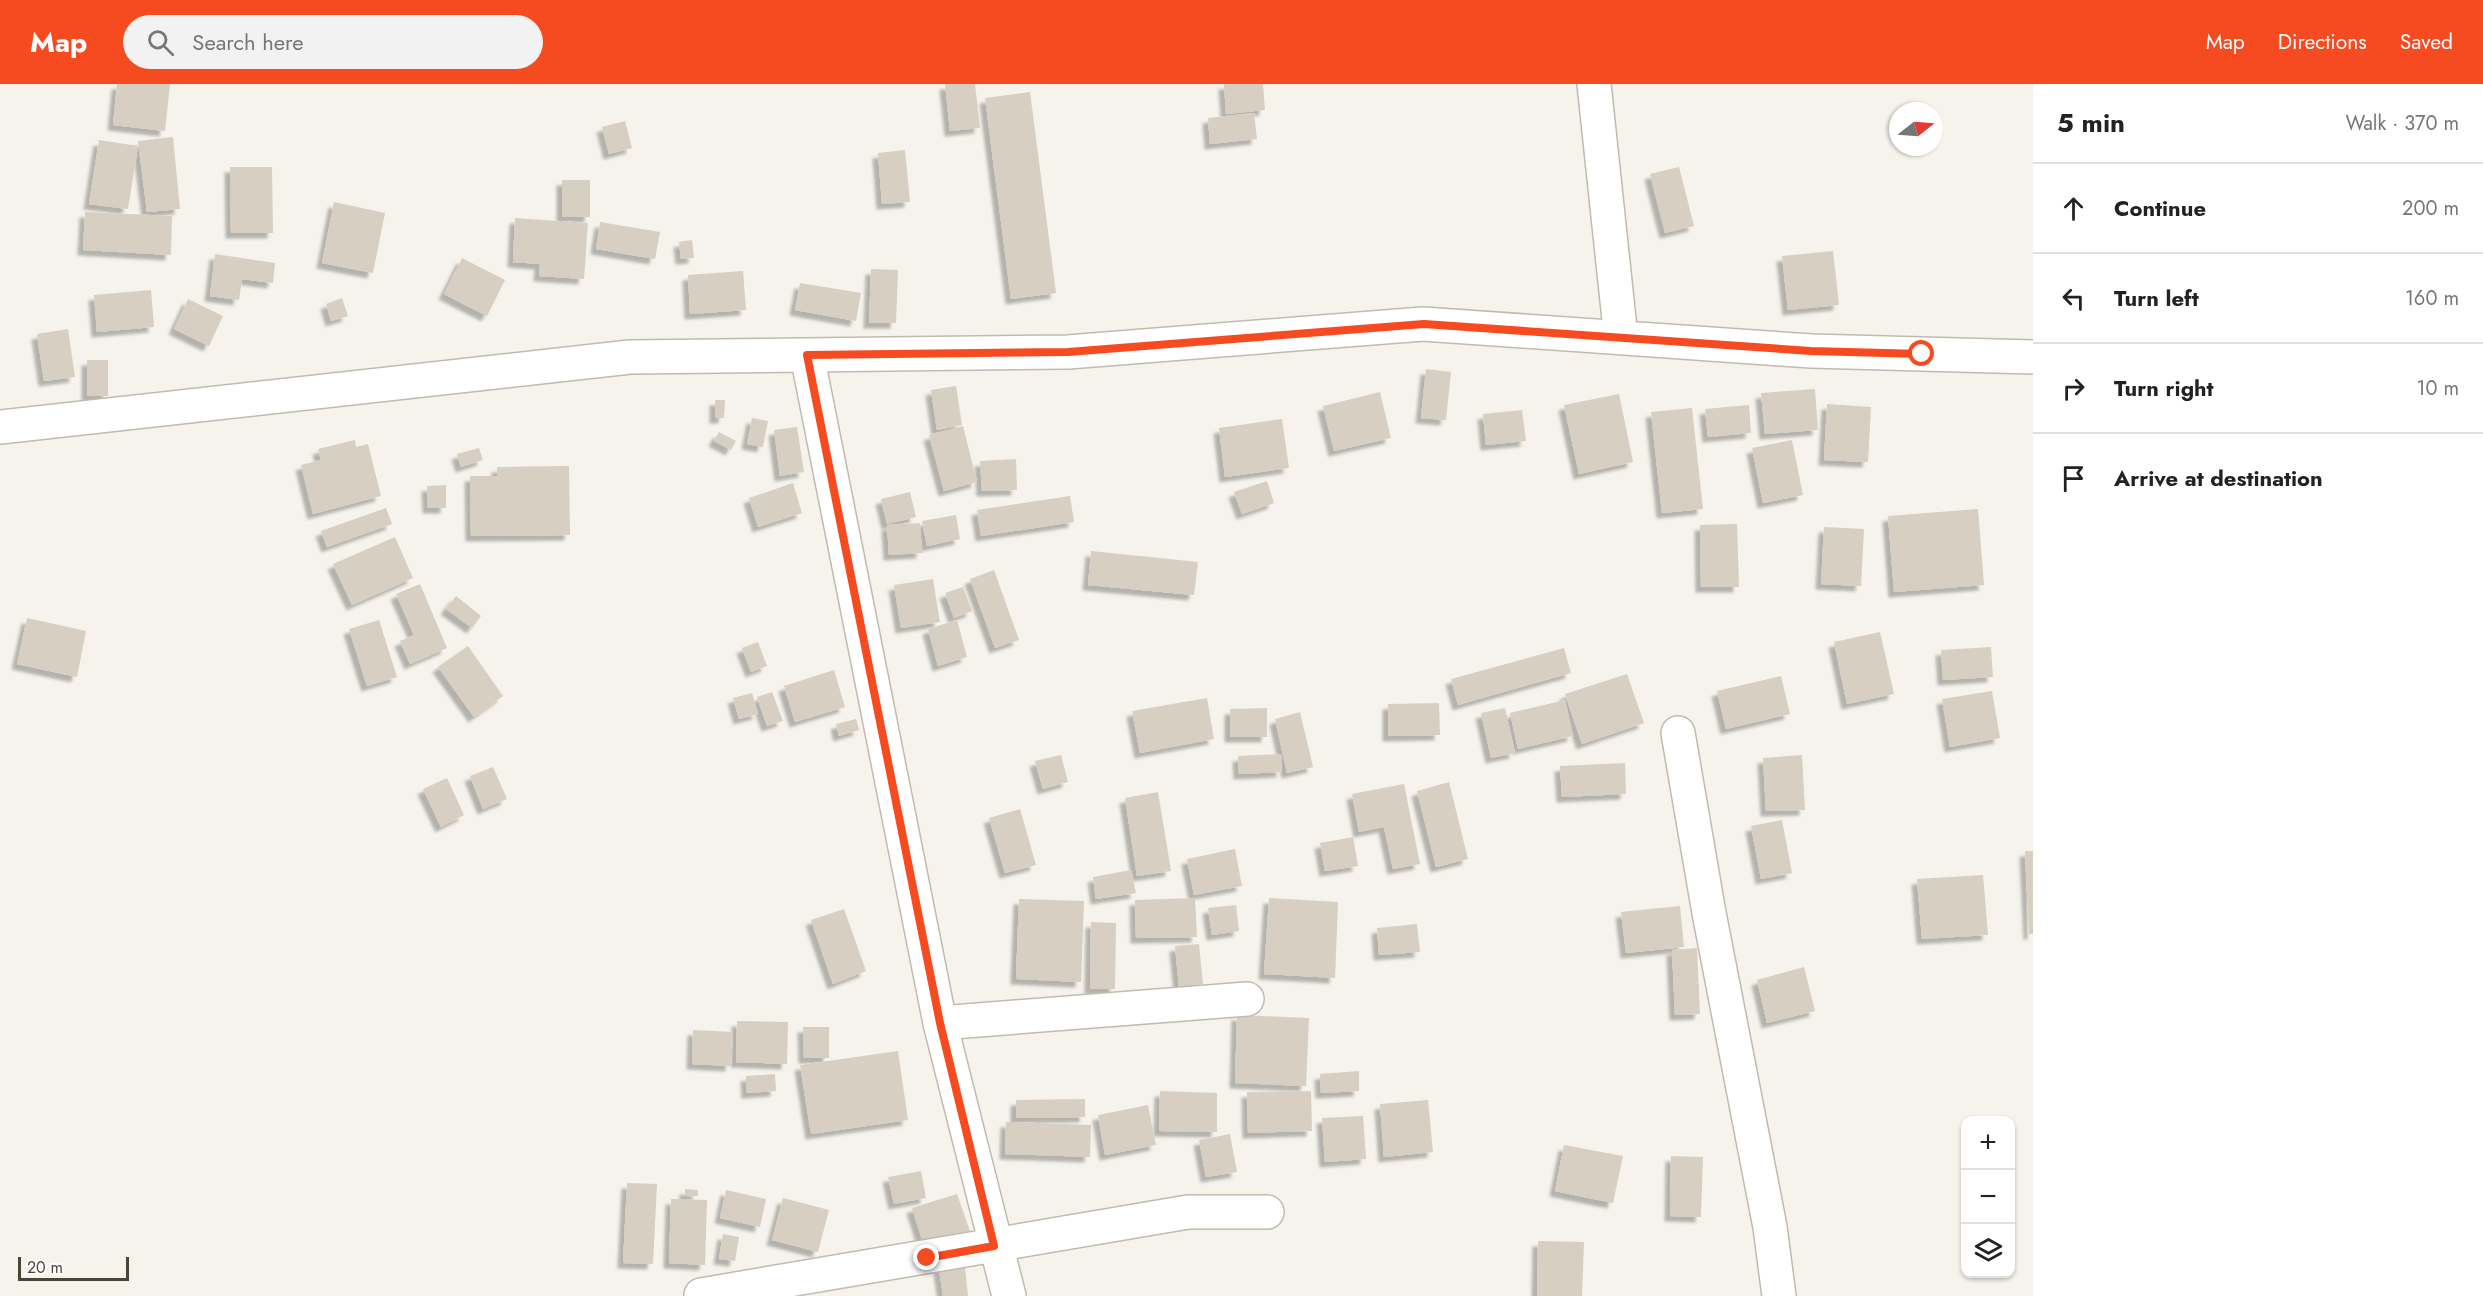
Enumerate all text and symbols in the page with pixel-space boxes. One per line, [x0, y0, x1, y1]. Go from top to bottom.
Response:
search box [123, 15, 543, 69]
text: Map [30, 22, 87, 63]
icon: search [144, 26, 177, 59]
text: Search here [192, 26, 304, 58]
text: Map [2206, 27, 2245, 57]
text: Directions [2278, 27, 2367, 57]
text: Saved [2400, 27, 2453, 57]
north arrow [1889, 102, 1943, 156]
text: 5 min [2057, 104, 2125, 142]
text: Walk · 370 m [2345, 109, 2459, 138]
icon: ahead [2057, 192, 2090, 225]
text: Continue [2114, 192, 2206, 224]
text: 200 m [2402, 194, 2459, 223]
icon: left [2057, 282, 2090, 315]
text: Turn left [2114, 282, 2199, 314]
text: 160 m [2405, 284, 2459, 313]
route start [1908, 340, 1934, 366]
icon: right [2057, 372, 2090, 405]
text: Turn right [2114, 372, 2214, 404]
text: 10 m [2416, 374, 2459, 403]
icon: arrive [2057, 462, 2090, 495]
text: Arrive at destination [2114, 462, 2323, 494]
map controls [1961, 1116, 2015, 1278]
button: + [1961, 1116, 2015, 1170]
button: − [1961, 1170, 2015, 1224]
button: layers [1961, 1224, 2015, 1278]
route end [913, 1244, 939, 1270]
scale bar [18, 1254, 129, 1282]
text: 20 m [27, 1256, 63, 1279]

